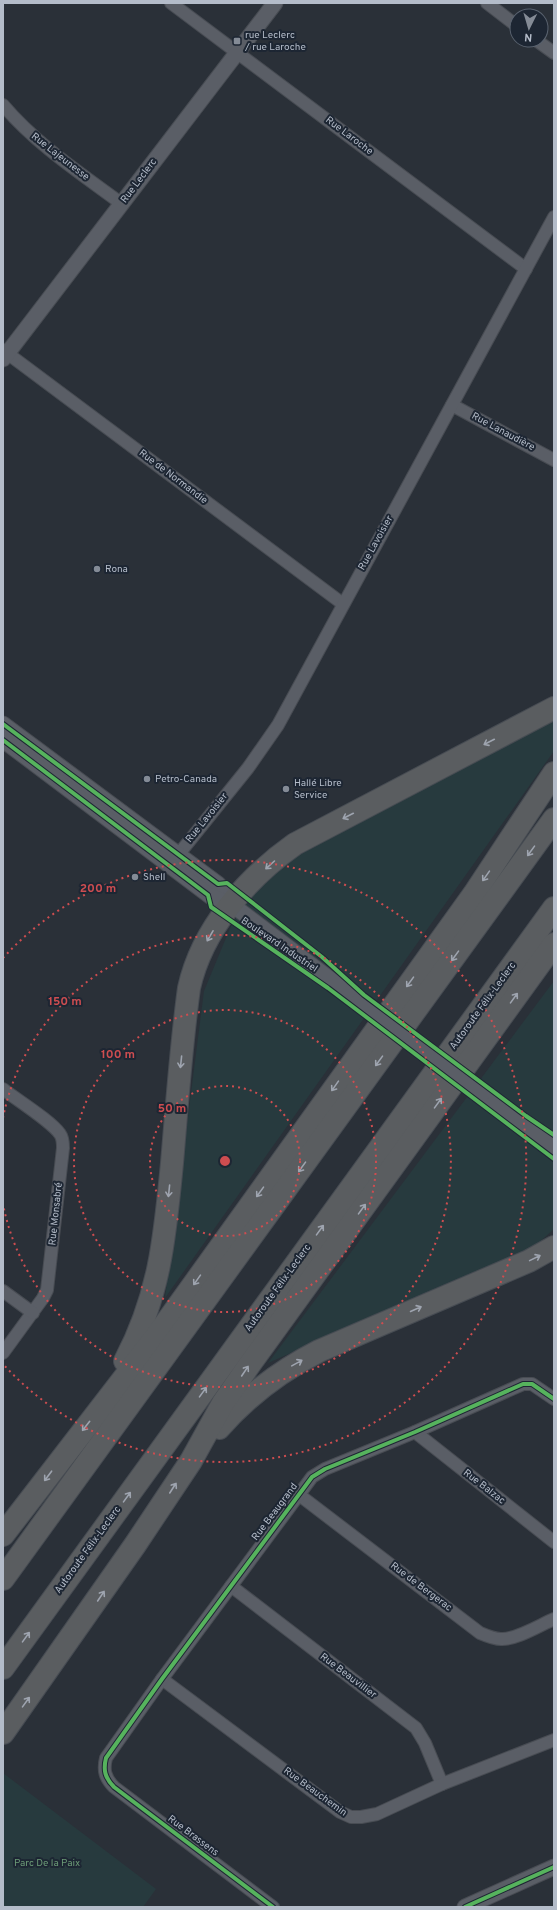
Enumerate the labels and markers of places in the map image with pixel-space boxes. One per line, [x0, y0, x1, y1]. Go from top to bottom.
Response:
place label: rue Leclerc / rue Laroche [244, 29, 306, 54]
marker: rue Leclerc / rue Laroche [232, 36, 242, 46]
place label: Rona [105, 563, 128, 576]
marker: Rona [92, 564, 102, 574]
place label: Petro-Canada [155, 773, 217, 786]
marker: Petro-Canada [142, 774, 152, 784]
place label: Hallé Libre Service [294, 777, 342, 802]
marker: Hallé Libre Service [281, 784, 291, 794]
place label: Shell [143, 871, 165, 884]
marker: Shell [130, 872, 140, 882]
centre of rings [218, 1154, 232, 1168]

